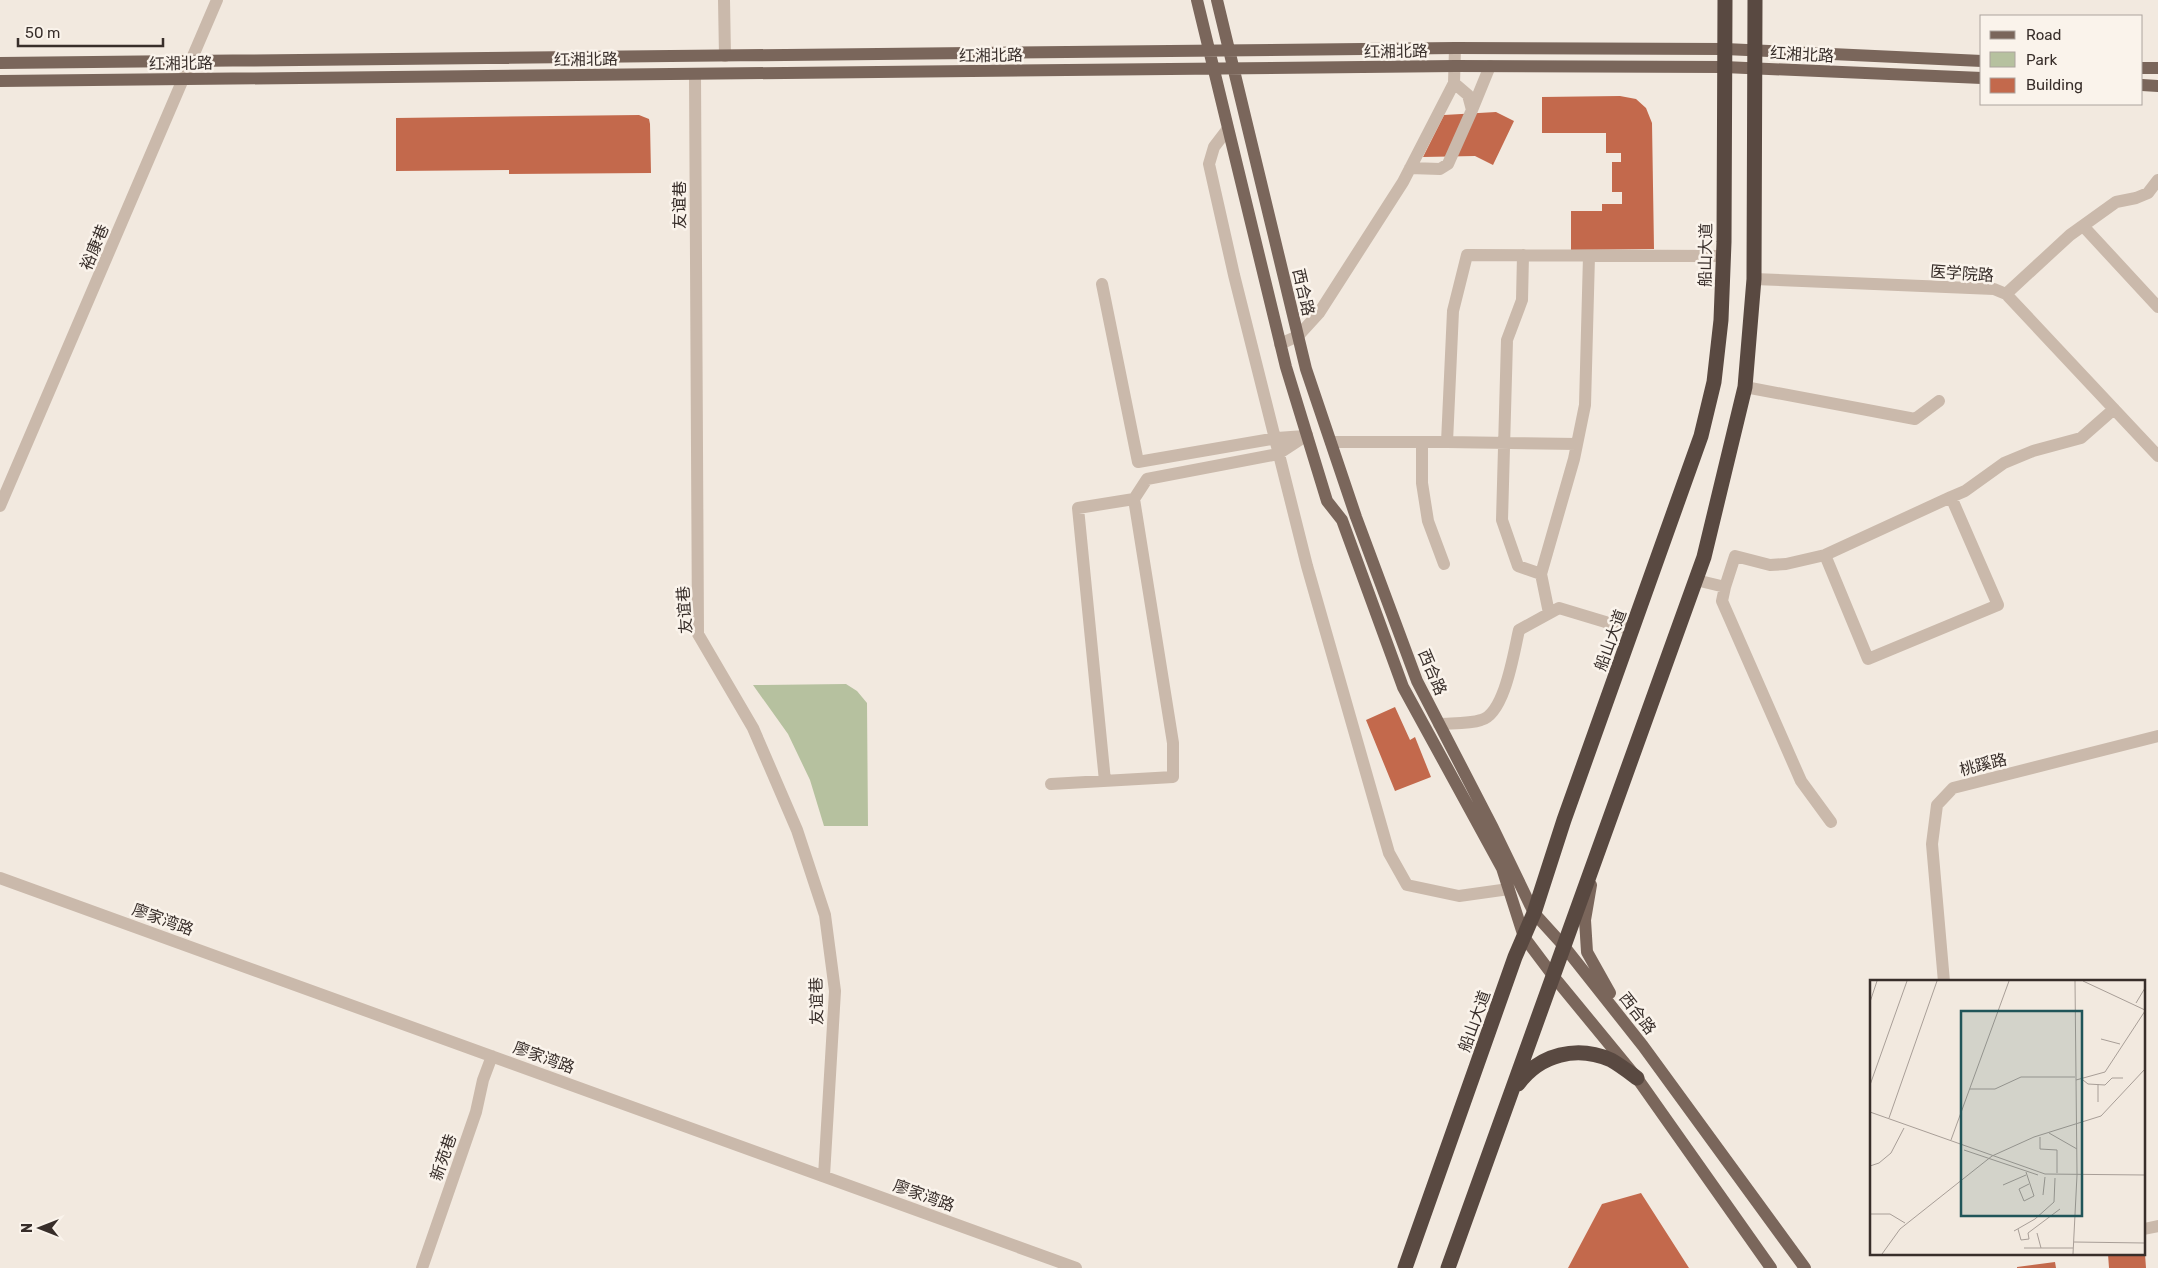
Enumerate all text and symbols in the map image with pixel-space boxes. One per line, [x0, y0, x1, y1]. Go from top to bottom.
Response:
scale bar [18, 15, 162, 47]
legend [1980, 15, 2143, 105]
text: 50 m [25, 24, 60, 42]
text: Road [2026, 26, 2062, 44]
street label: 红湘北路 [1364, 41, 1428, 62]
street label: 红湘北路 [1770, 43, 1834, 66]
street label: 红湘北路 [959, 45, 1023, 66]
street label: 红湘北路 [554, 49, 618, 70]
text: Park [2026, 51, 2057, 69]
street label: 红湘北路 [149, 53, 213, 74]
text: Building [2026, 76, 2083, 94]
street label: 友谊巷 [670, 181, 689, 229]
street label: 裕康巷 [76, 221, 113, 273]
street label: 船山大道 [1695, 223, 1716, 287]
street label: 医学院路 [1929, 262, 1995, 285]
street label: 西合路 [1289, 267, 1318, 318]
street label: 友谊巷 [673, 585, 696, 635]
street label: 船山大道 [1591, 607, 1630, 673]
street label: 西合路 [1414, 646, 1451, 698]
street label: 桃蹊路 [1958, 749, 2009, 780]
street label: 廖家湾路 [130, 900, 196, 939]
street label: 友谊巷 [807, 977, 826, 1025]
inset map [1870, 980, 2146, 1256]
street label: 船山大道 [1455, 988, 1494, 1054]
street label: 西合路 [1615, 989, 1660, 1038]
street label: 廖家湾路 [511, 1038, 577, 1077]
street label: 新苑巷 [427, 1131, 460, 1183]
street label: 廖家湾路 [891, 1176, 957, 1215]
north arrow [15, 1203, 65, 1253]
text: N [19, 1223, 36, 1233]

